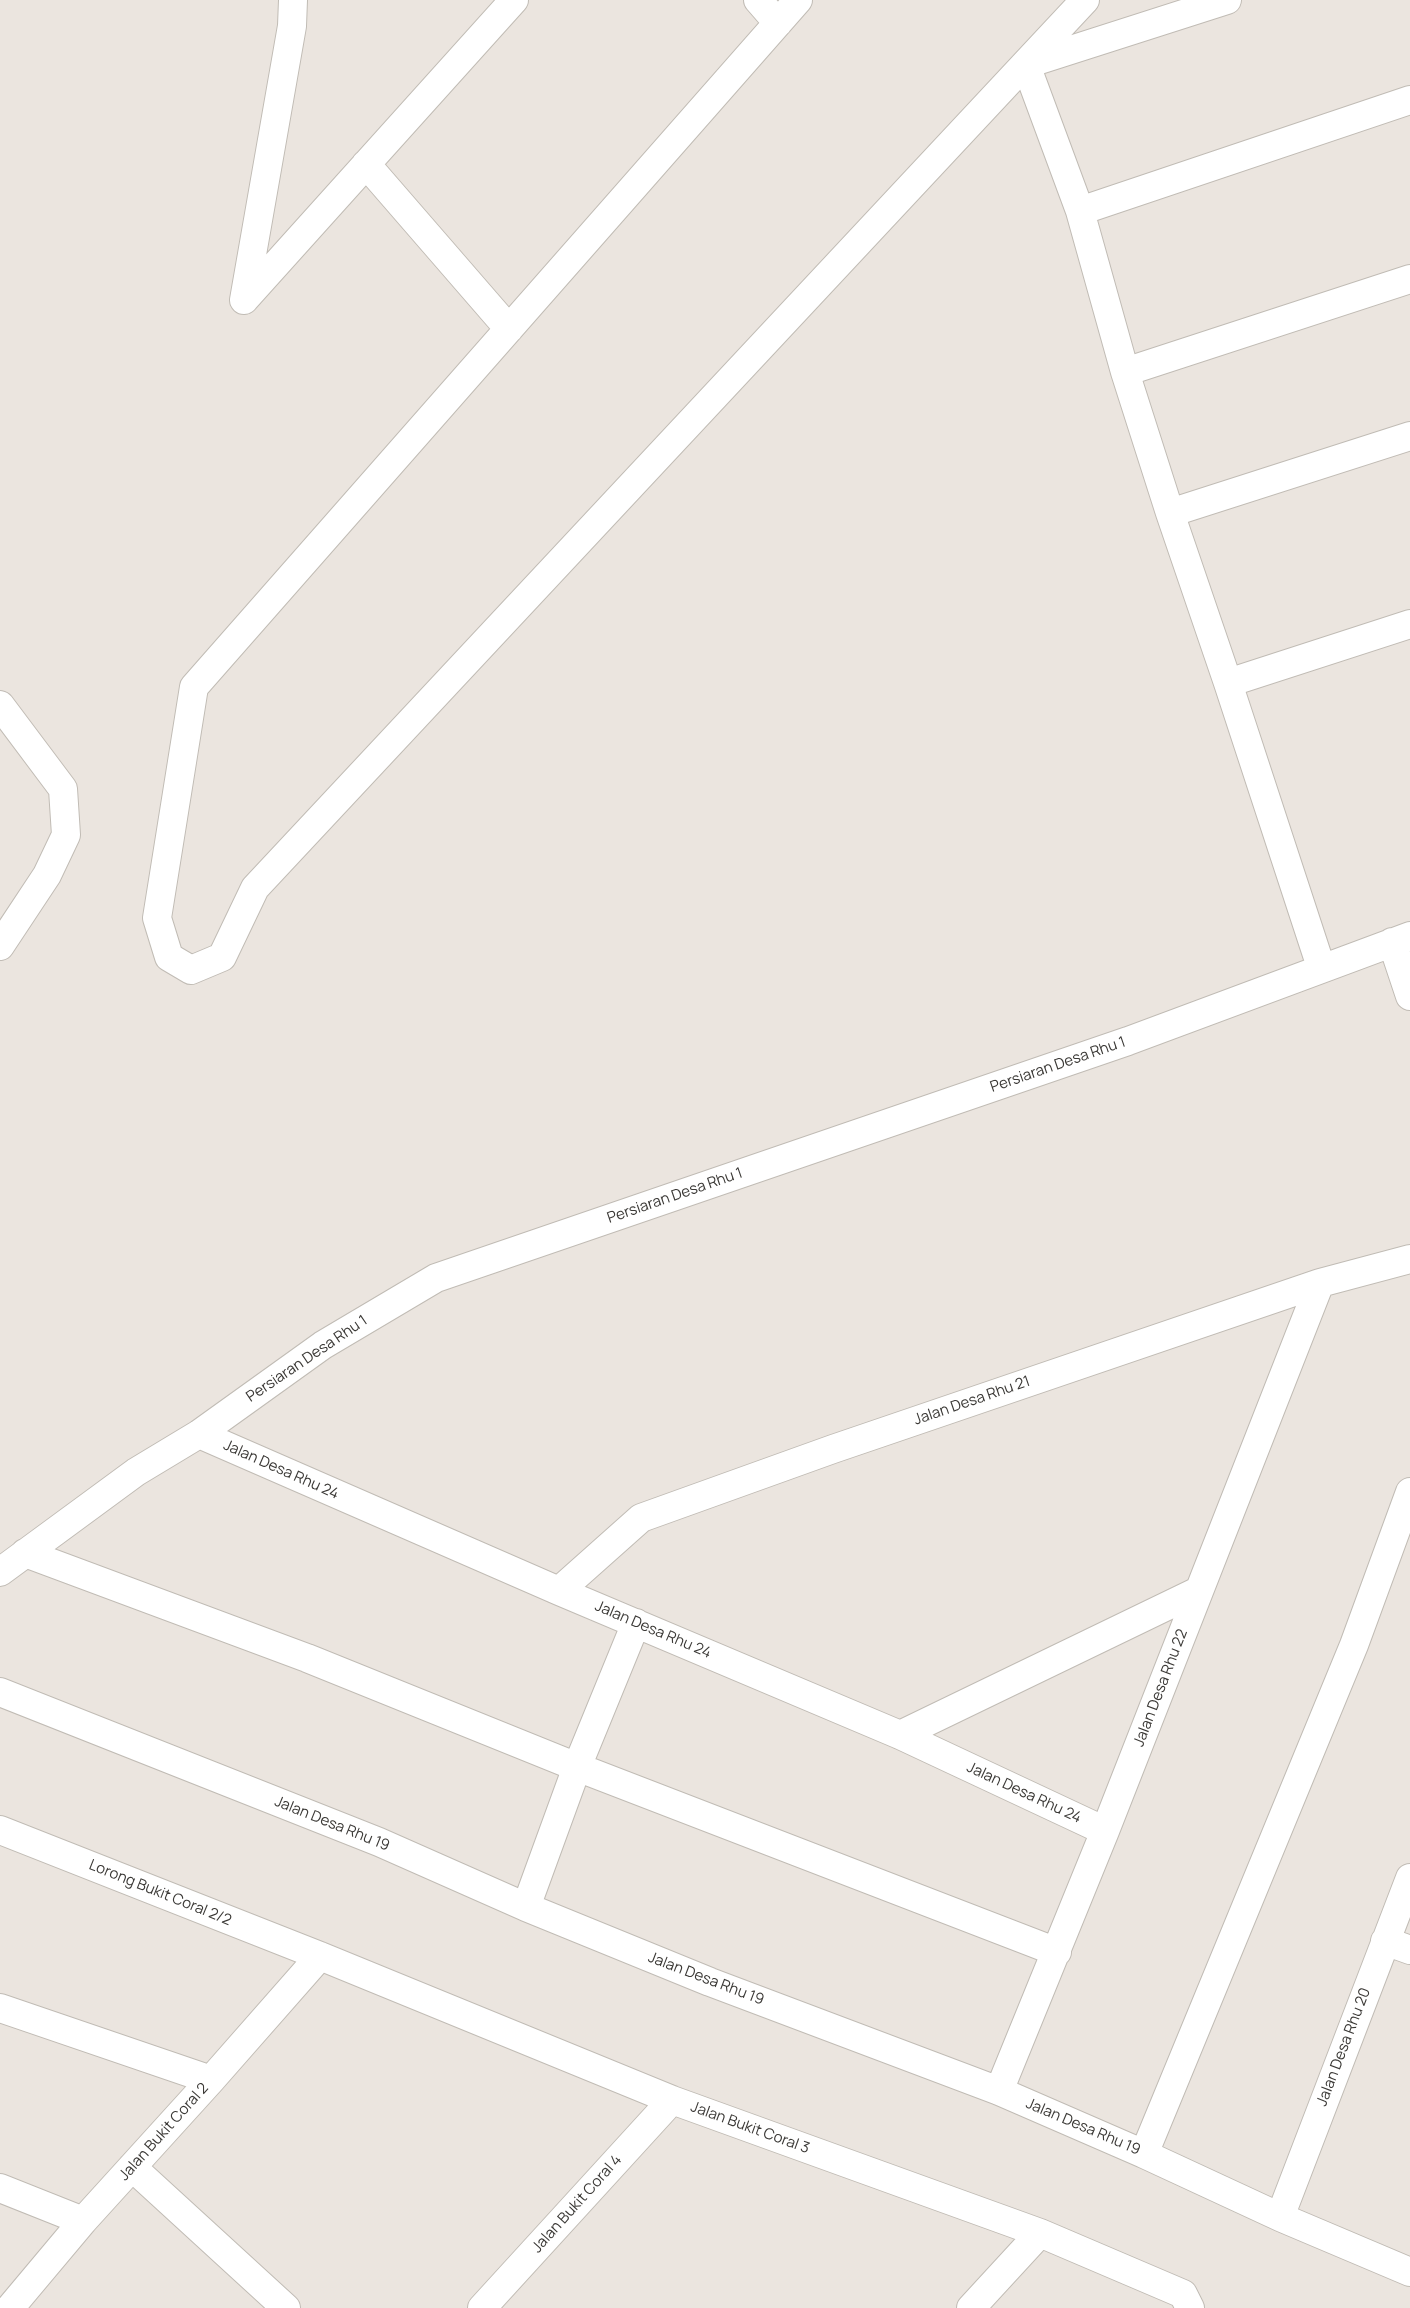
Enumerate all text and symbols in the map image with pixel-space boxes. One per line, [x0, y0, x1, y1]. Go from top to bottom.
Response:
street label: Persiaran Desa Rhu 1 [988, 1033, 1128, 1097]
street label: Persiaran Desa Rhu 1 [605, 1164, 745, 1228]
street label: Persiaran Desa Rhu 1 [243, 1312, 371, 1406]
street label: Jalan Desa Rhu 21 [912, 1373, 1032, 1429]
street label: Jalan Desa Rhu 24 [220, 1436, 342, 1504]
street label: Jalan Desa Rhu 24 [592, 1597, 714, 1663]
street label: Jalan Desa Rhu 22 [1130, 1627, 1192, 1749]
street label: Jalan Desa Rhu 24 [964, 1759, 1084, 1827]
street label: Jalan Desa Rhu 19 [272, 1793, 392, 1855]
street label: Lorong Bukit Coral 2/2 [86, 1856, 234, 1930]
street label: Jalan Desa Rhu 19 [646, 1949, 766, 2009]
street label: Jalan Desa Rhu 20 [1313, 1985, 1375, 2109]
street label: Jalan Bukit Coral 2 [115, 2079, 213, 2185]
street label: Jalan Desa Rhu 19 [1023, 2095, 1143, 2159]
street label: Jalan Bukit Coral 3 [688, 2098, 812, 2158]
street label: Jalan Bukit Coral 4 [528, 2151, 626, 2257]

